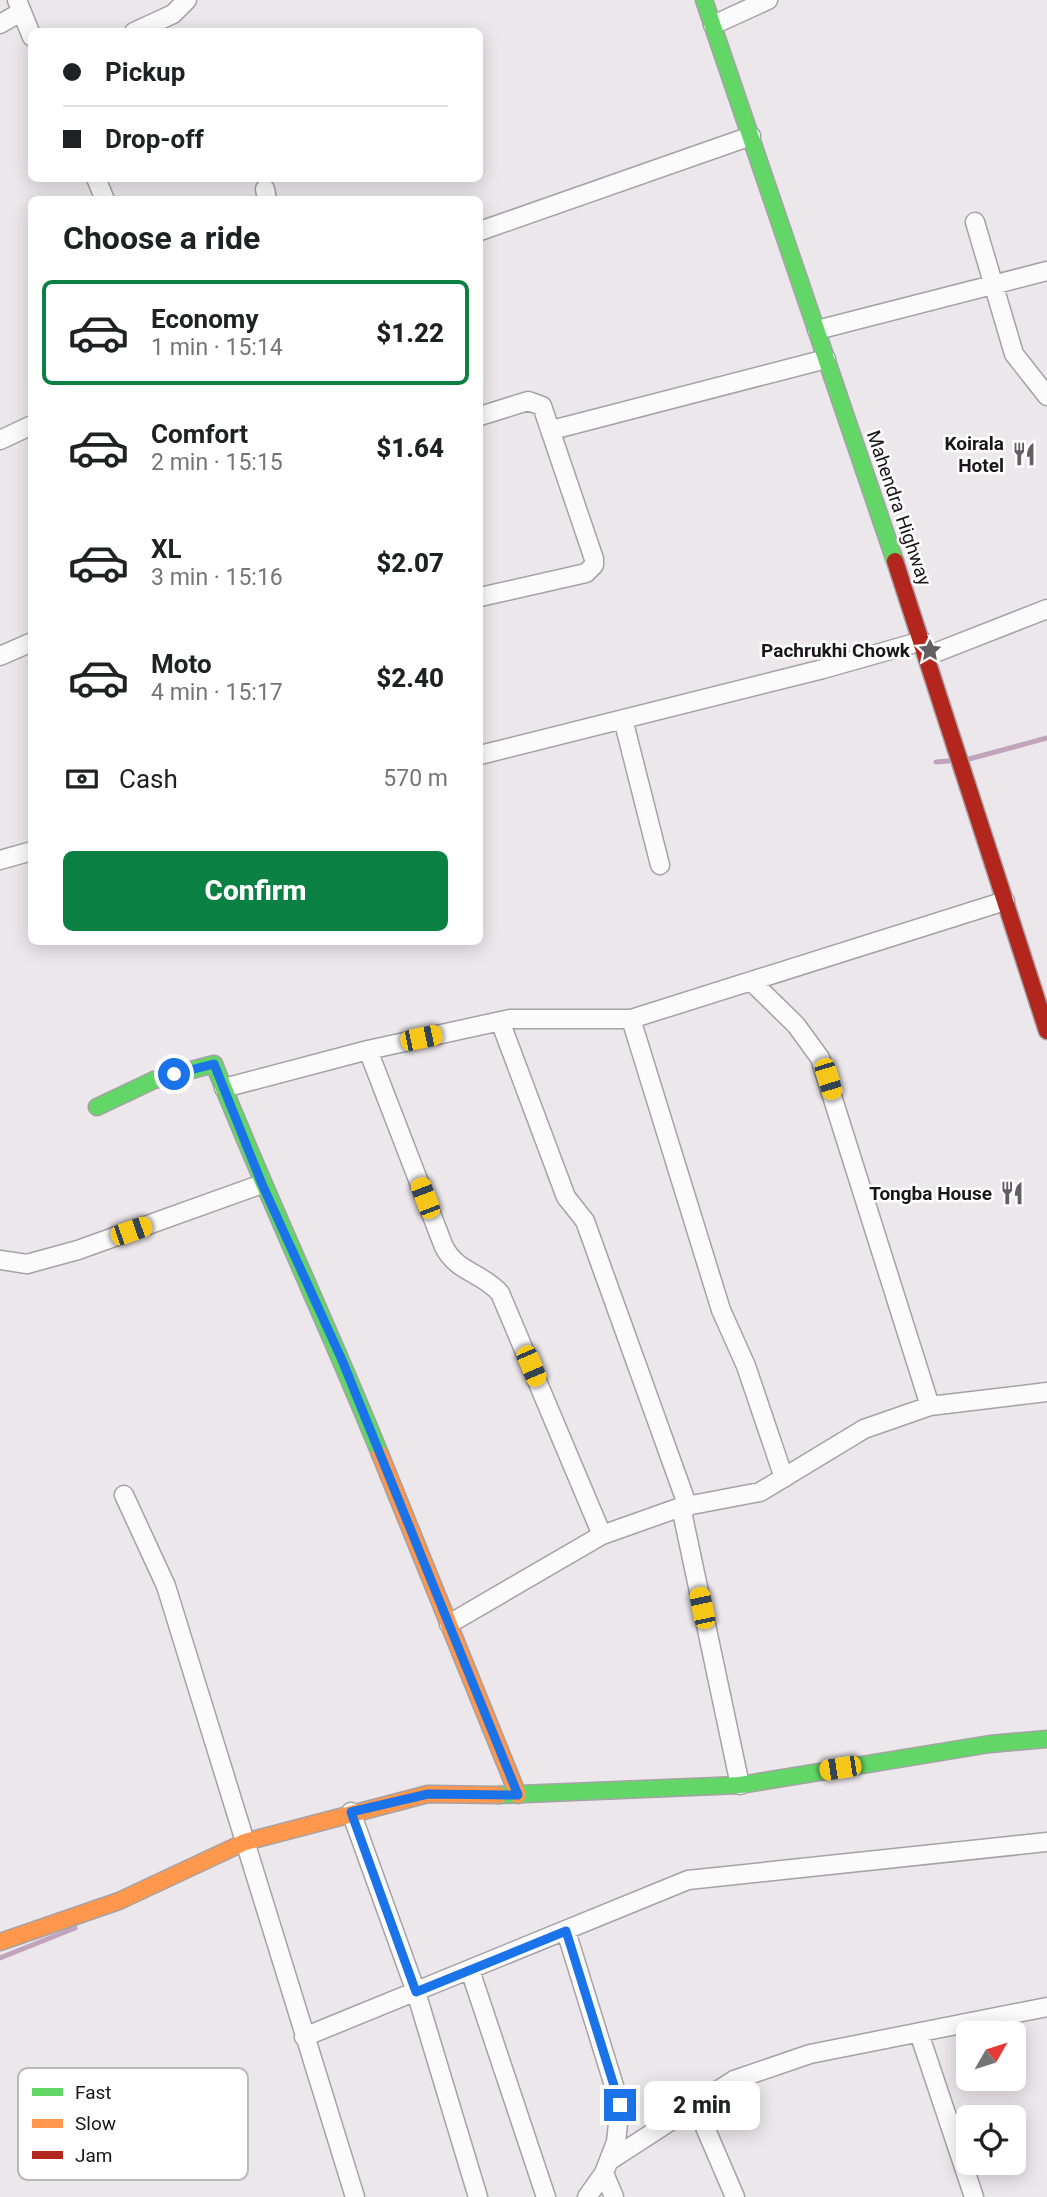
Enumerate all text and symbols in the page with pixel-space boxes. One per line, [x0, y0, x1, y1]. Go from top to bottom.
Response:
text: Pickup [105, 57, 185, 87]
text: Drop-off [105, 124, 204, 154]
text: Choose a ride [63, 219, 260, 257]
icon: car [67, 301, 130, 364]
text: Economy [151, 304, 258, 334]
text: $1.22 [376, 318, 444, 348]
text: 1 min · 15:14 [151, 334, 283, 361]
icon: car [67, 416, 130, 479]
text: Comfort [151, 419, 248, 449]
street label: Mahendra Highway [862, 427, 936, 589]
place label: Koirala Hotel [944, 432, 1004, 477]
text: $1.64 [376, 433, 444, 463]
restaurant icon: Koirala Hotel [1010, 440, 1038, 468]
text: 2 min · 15:15 [151, 449, 283, 476]
icon: car [67, 531, 130, 594]
text: XL [151, 534, 182, 564]
text: $2.07 [376, 548, 444, 578]
text: 3 min · 15:16 [151, 564, 283, 591]
place icon: Pachrukhi Chowk [916, 636, 944, 664]
place label: Pachrukhi Chowk [761, 639, 911, 662]
icon: car [67, 646, 130, 709]
text: Moto [151, 649, 212, 679]
text: $2.40 [376, 663, 444, 693]
text: 4 min · 15:17 [151, 679, 283, 706]
icon: cash [63, 760, 101, 798]
text: Cash [119, 764, 178, 794]
text: 570 m [383, 765, 448, 792]
button: Confirm [63, 851, 448, 931]
car [399, 1023, 444, 1053]
car [812, 1056, 845, 1102]
route start [158, 1058, 190, 1090]
car [408, 1175, 443, 1221]
restaurant icon: Tongba House [998, 1179, 1026, 1207]
place label: Tongba House [869, 1182, 992, 1205]
car [108, 1214, 155, 1248]
car [514, 1343, 549, 1389]
car [688, 1585, 717, 1631]
car [818, 1754, 863, 1782]
north arrow [956, 2021, 1026, 2091]
map controls [956, 2021, 1026, 2175]
legend [18, 2068, 248, 2180]
callout: 2 min [644, 2080, 760, 2130]
text: Fast [75, 2081, 112, 2104]
route end [604, 2089, 636, 2121]
text: 2 min [673, 2092, 731, 2119]
button: locate [956, 2105, 1026, 2175]
text: Slow [75, 2112, 116, 2135]
text: Jam [75, 2144, 112, 2167]

